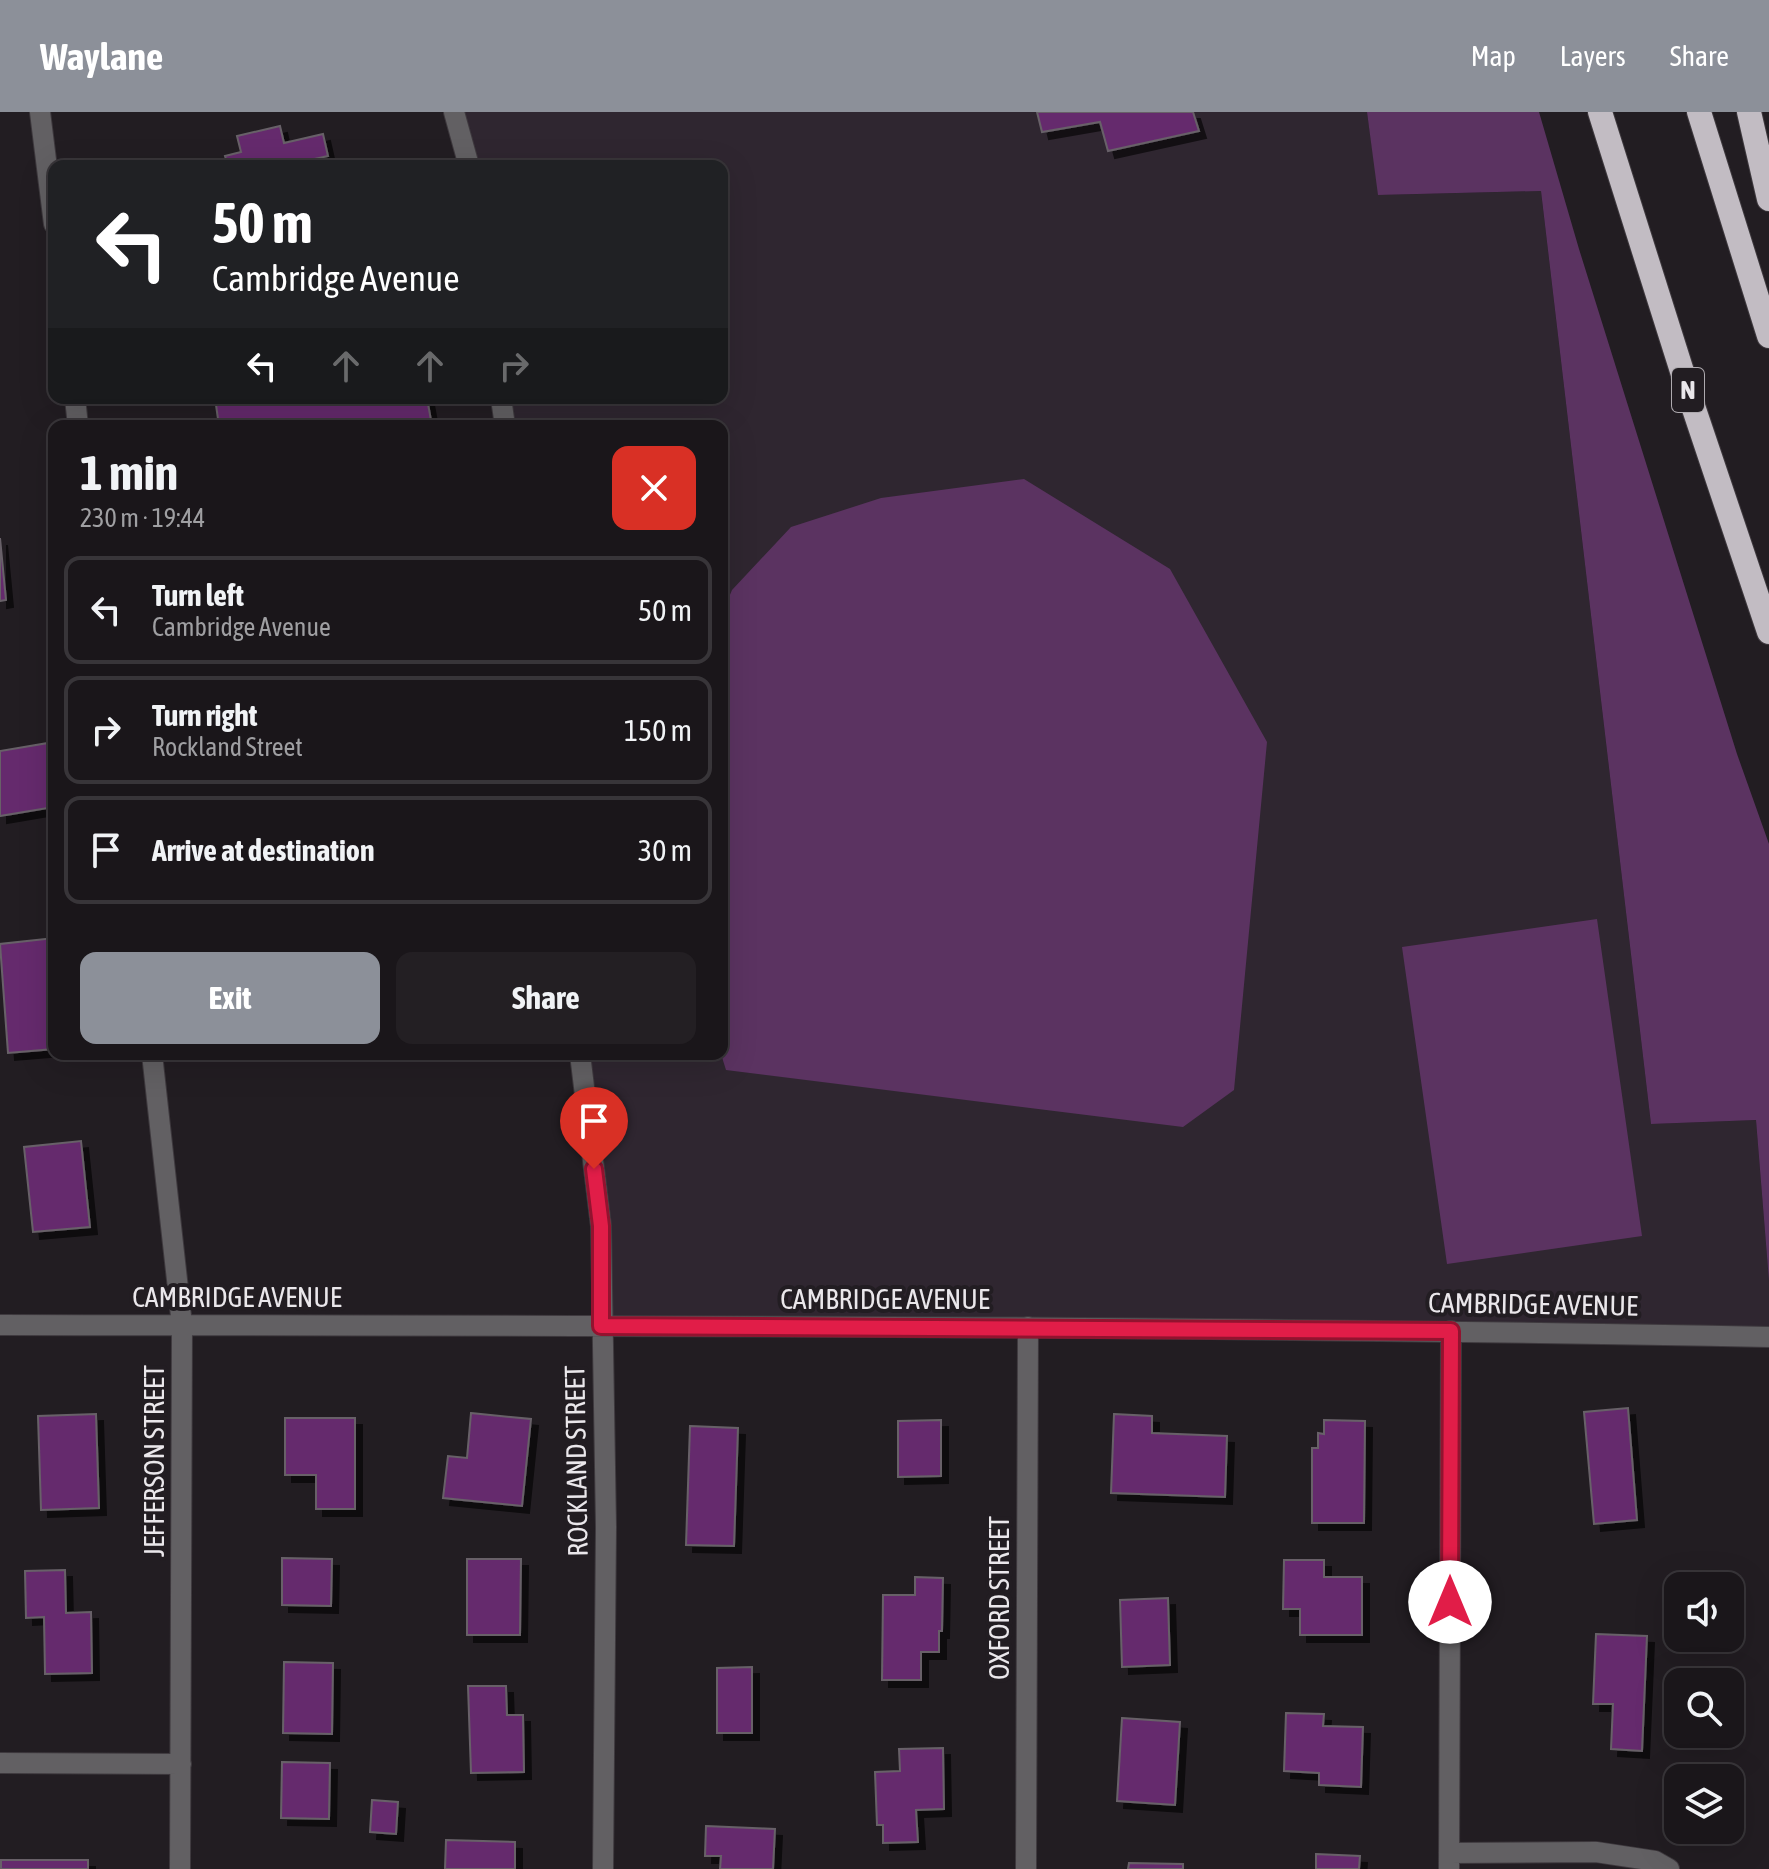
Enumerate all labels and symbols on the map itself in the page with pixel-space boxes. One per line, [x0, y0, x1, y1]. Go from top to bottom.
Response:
road number: N [1672, 368, 1704, 412]
pin [560, 1087, 628, 1169]
street label: CAMBRIDGE AVENUE [132, 1281, 342, 1313]
street label: CAMBRIDGE AVENUE [780, 1283, 990, 1315]
street label: CAMBRIDGE AVENUE [1428, 1286, 1638, 1322]
street label: JEFFERSON STREET [138, 1365, 170, 1557]
street label: ROCKLAND STREET [558, 1365, 594, 1557]
street label: OXFORD STREET [983, 1516, 1015, 1680]
position arrow [1408, 1560, 1492, 1644]

